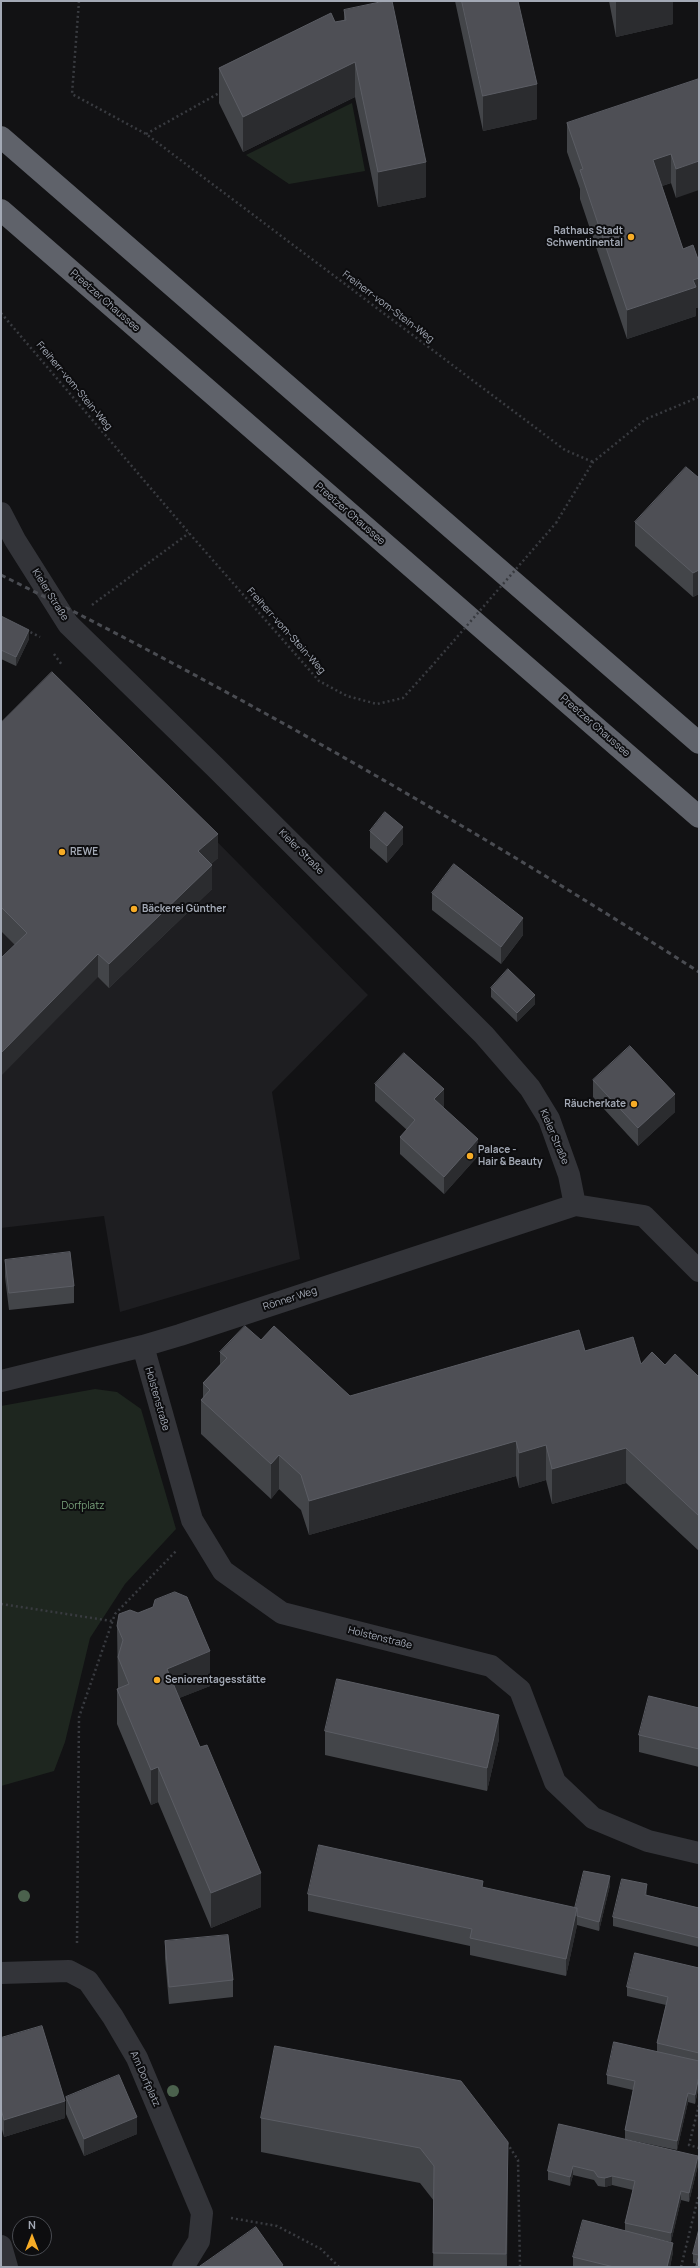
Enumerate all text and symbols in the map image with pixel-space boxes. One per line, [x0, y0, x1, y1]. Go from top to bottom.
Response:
place label: Rathaus Stadt Schwentinental [546, 225, 623, 248]
marker: Rathaus Stadt Schwentinental [626, 232, 636, 242]
street label: Preetzer Chaussee [68, 267, 142, 335]
street label: Freiherr-vom-Stein-Weg [340, 269, 436, 345]
street label: Freiherr-vom-Stein-Weg [33, 339, 115, 433]
street label: Preetzer Chaussee [313, 480, 387, 548]
street label: Kieler Straße [29, 567, 71, 623]
street label: Freiherr-vom-Stein-Weg [244, 585, 328, 677]
street label: Preetzer Chaussee [558, 692, 632, 760]
street label: Kieler Straße [276, 827, 326, 877]
place label: REWE [70, 846, 98, 858]
marker: REWE [57, 847, 67, 857]
place label: Bäckerei Günther [142, 903, 226, 915]
marker: Bäckerei Günther [129, 904, 139, 914]
place label: Räucherkate [564, 1098, 626, 1110]
marker: Räucherkate [629, 1099, 639, 1109]
street label: Kieler Straße [537, 1108, 571, 1166]
place label: Palace - Hair & Beauty [478, 1144, 542, 1168]
marker: Palace - Hair & Beauty [465, 1151, 475, 1161]
street label: Rönner Weg [261, 1285, 319, 1313]
street label: Holstenstraße [142, 1366, 172, 1432]
park label: Dorfplatz [62, 1500, 104, 1512]
street label: Holstenstraße [347, 1624, 413, 1652]
place label: Seniorentagesstätte [165, 1674, 266, 1686]
marker: Seniorentagesstätte [152, 1675, 162, 1685]
street label: Am Dorfplatz [127, 2049, 163, 2109]
north arrow [12, 2216, 52, 2256]
text: N [28, 2217, 36, 2232]

